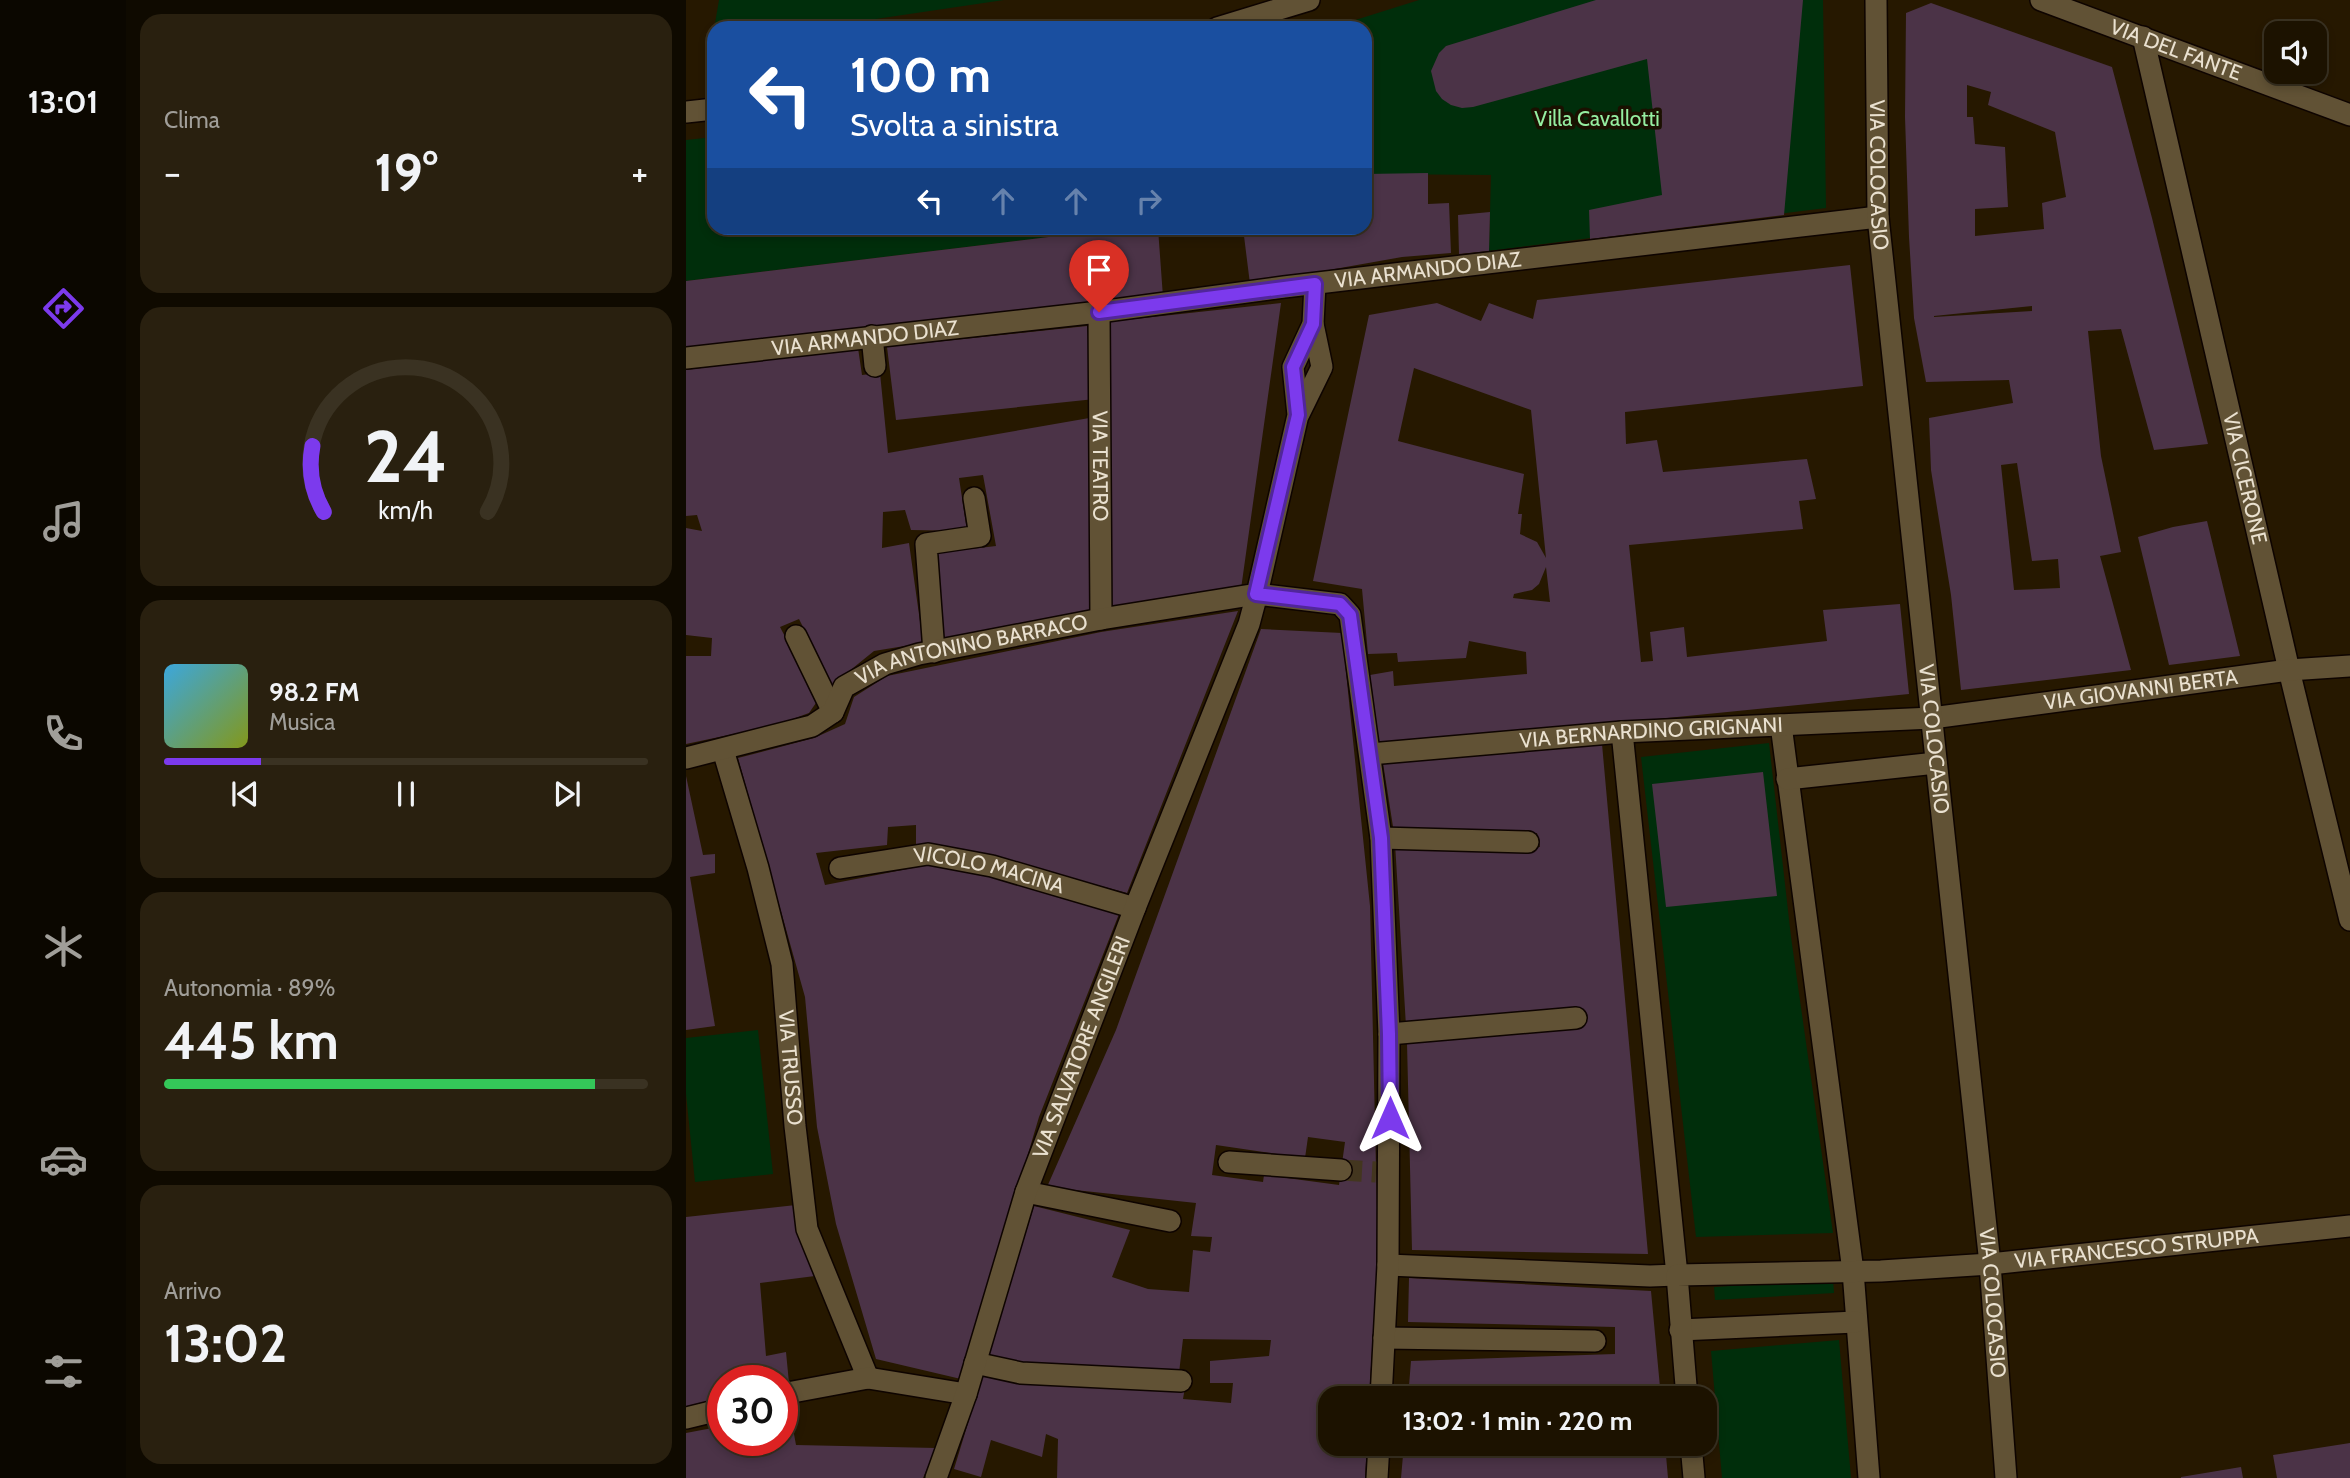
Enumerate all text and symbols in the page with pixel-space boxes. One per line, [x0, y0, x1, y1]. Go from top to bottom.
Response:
street label: VIA DEL FANTE [2107, 14, 2245, 86]
map controls [2264, 21, 2327, 84]
button: sound [2264, 21, 2327, 84]
text: 100 m [850, 45, 991, 104]
icon: left [735, 49, 826, 140]
text: 13:01 [28, 82, 98, 121]
street label: VIA COLOCASIO [1865, 100, 1894, 251]
text: Svolta a sinistra [850, 105, 1059, 144]
text: Clima [164, 106, 220, 134]
park label: Villa Cavallotti [1534, 106, 1660, 131]
text: 19° [374, 141, 438, 204]
text: − [164, 149, 181, 196]
text: + [631, 149, 648, 196]
icon: left [911, 182, 949, 220]
icon: ahead [984, 182, 1022, 220]
icon: ahead [1057, 182, 1095, 220]
icon: right [1130, 182, 1168, 220]
pin [1069, 240, 1129, 312]
street label: VIA ARMANDO DIAZ [1333, 246, 1523, 293]
icon: arrive [1080, 251, 1118, 289]
icon: directions [39, 284, 88, 333]
street label: VIA ARMANDO DIAZ [770, 315, 960, 360]
street label: VIA CICERONE [2218, 410, 2273, 546]
street label: VIA TEATRO [1088, 411, 1113, 521]
text: 24 [364, 413, 448, 501]
text: km/h [379, 495, 433, 525]
icon: music [39, 497, 88, 546]
street label: VIA ANTONINO BARRACO [851, 609, 1090, 690]
street label: VIA COLOCASIO [1914, 663, 1955, 815]
street label: VIA GIOVANNI BERTA [2042, 664, 2239, 715]
text: 98.2 FM [269, 676, 360, 708]
text: Musica [269, 708, 335, 736]
icon: phone [39, 709, 88, 758]
street label: VIA BERNARDINO GRIGNANI [1518, 712, 1783, 753]
icon: previous [226, 775, 264, 813]
icon: pause [387, 775, 425, 813]
icon: next [548, 775, 586, 813]
street label: VICOLO MACINA [912, 841, 1067, 899]
icon: climate [39, 922, 88, 971]
street label: VIA SALVATORE ANGILERI [1027, 932, 1135, 1162]
text: Autonomia · 89% [164, 974, 335, 1002]
text: 445 km [164, 1009, 339, 1072]
street label: VIA TRUSSO [774, 1009, 808, 1126]
position arrow [1353, 1081, 1427, 1155]
icon: car [39, 1135, 88, 1184]
street label: VIA FRANCESCO STRUPPA [2013, 1223, 2260, 1273]
street label: VIA COLOCASIO [1974, 1227, 2011, 1379]
text: Arrivo [164, 1277, 221, 1305]
text: 13:02 [164, 1312, 287, 1375]
icon: filters [39, 1347, 88, 1396]
speed limit sign: 30 [707, 1365, 798, 1456]
text: 13:02 · 1 min · 220 m [1403, 1405, 1632, 1437]

